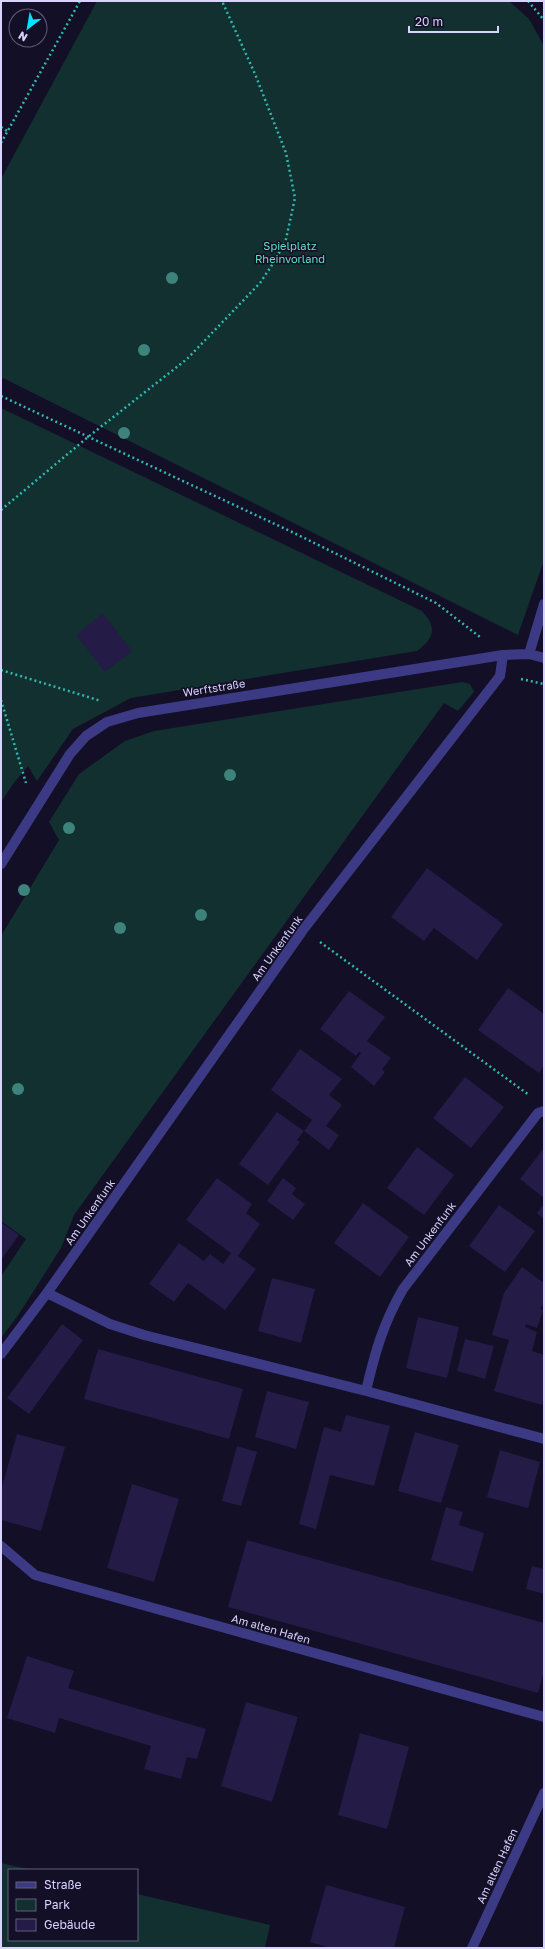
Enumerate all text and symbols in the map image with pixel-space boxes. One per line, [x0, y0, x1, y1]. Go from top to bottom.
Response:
north arrow [8, 8, 48, 48]
scale bar [409, 8, 498, 34]
text: 20 m [415, 14, 443, 29]
text: N [16, 29, 30, 45]
park label: Spielplatz Rheinvorland [255, 239, 325, 265]
street label: Werftstraße [182, 676, 246, 699]
street label: Am Unkenfunk [249, 913, 305, 983]
street label: Am Unkenfunk [62, 1176, 117, 1247]
street label: Am Unkenfunk [401, 1199, 458, 1269]
street label: Am alten Hafen [230, 1611, 312, 1646]
street label: Am alten Hafen [473, 1826, 520, 1905]
legend [8, 1869, 138, 1941]
text: Straße [44, 1877, 82, 1892]
text: Park [44, 1897, 70, 1912]
text: Gebäude [44, 1917, 95, 1932]

